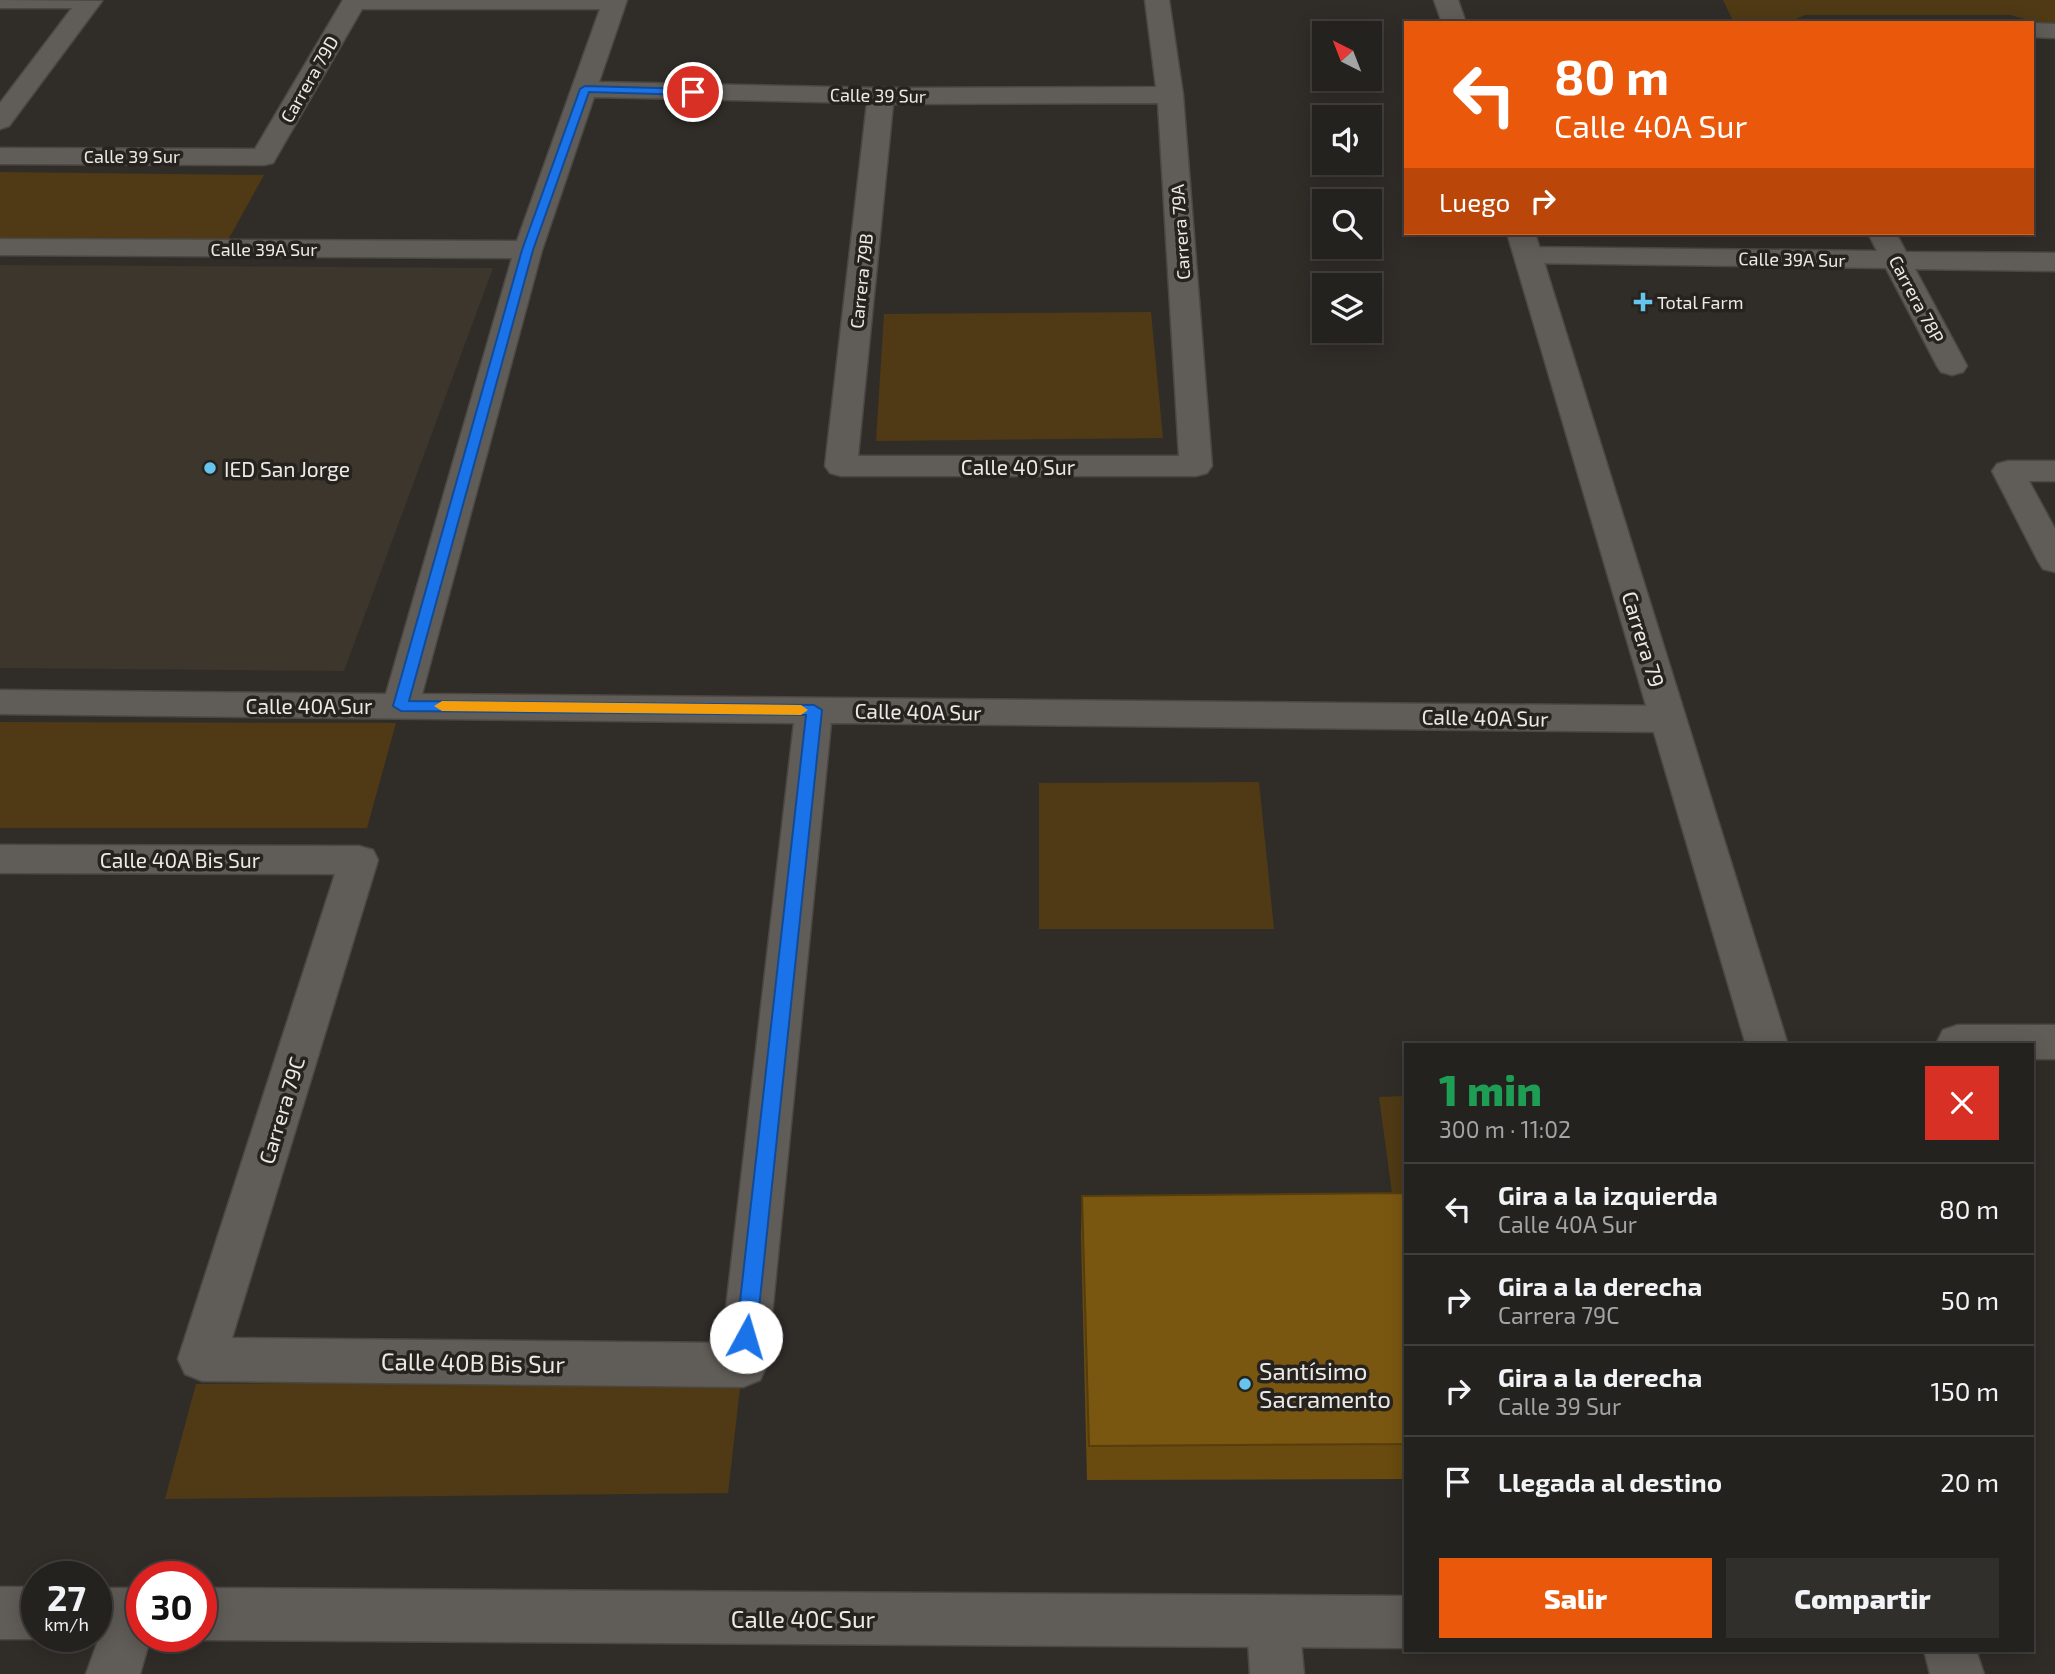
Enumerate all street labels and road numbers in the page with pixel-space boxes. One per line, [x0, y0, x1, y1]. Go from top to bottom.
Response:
street label: Carrera 79D [275, 32, 343, 126]
street label: Calle 39 Sur [830, 83, 926, 107]
street label: Calle 39 Sur [84, 145, 180, 167]
street label: Carrera 79A [1166, 183, 1194, 281]
street label: Carrera 79B [845, 232, 877, 330]
street label: Calle 39A Sur [210, 238, 318, 260]
street label: Calle 39A Sur [1738, 247, 1846, 271]
street label: Carrera 78P [1885, 252, 1949, 346]
street label: Calle 40 Sur [961, 454, 1076, 479]
street label: Carrera 79 [1618, 588, 1670, 690]
street label: Calle 40A Sur [246, 693, 373, 718]
street label: Calle 40A Sur [854, 697, 982, 725]
street label: Calle 40A Sur [1421, 703, 1549, 731]
street label: Calle 40A Bis Sur [100, 847, 261, 872]
street label: Carrera 79C [253, 1053, 309, 1167]
street label: Calle 40B Bis Sur [381, 1346, 566, 1378]
street label: Calle 40C Sur [731, 1604, 876, 1633]

